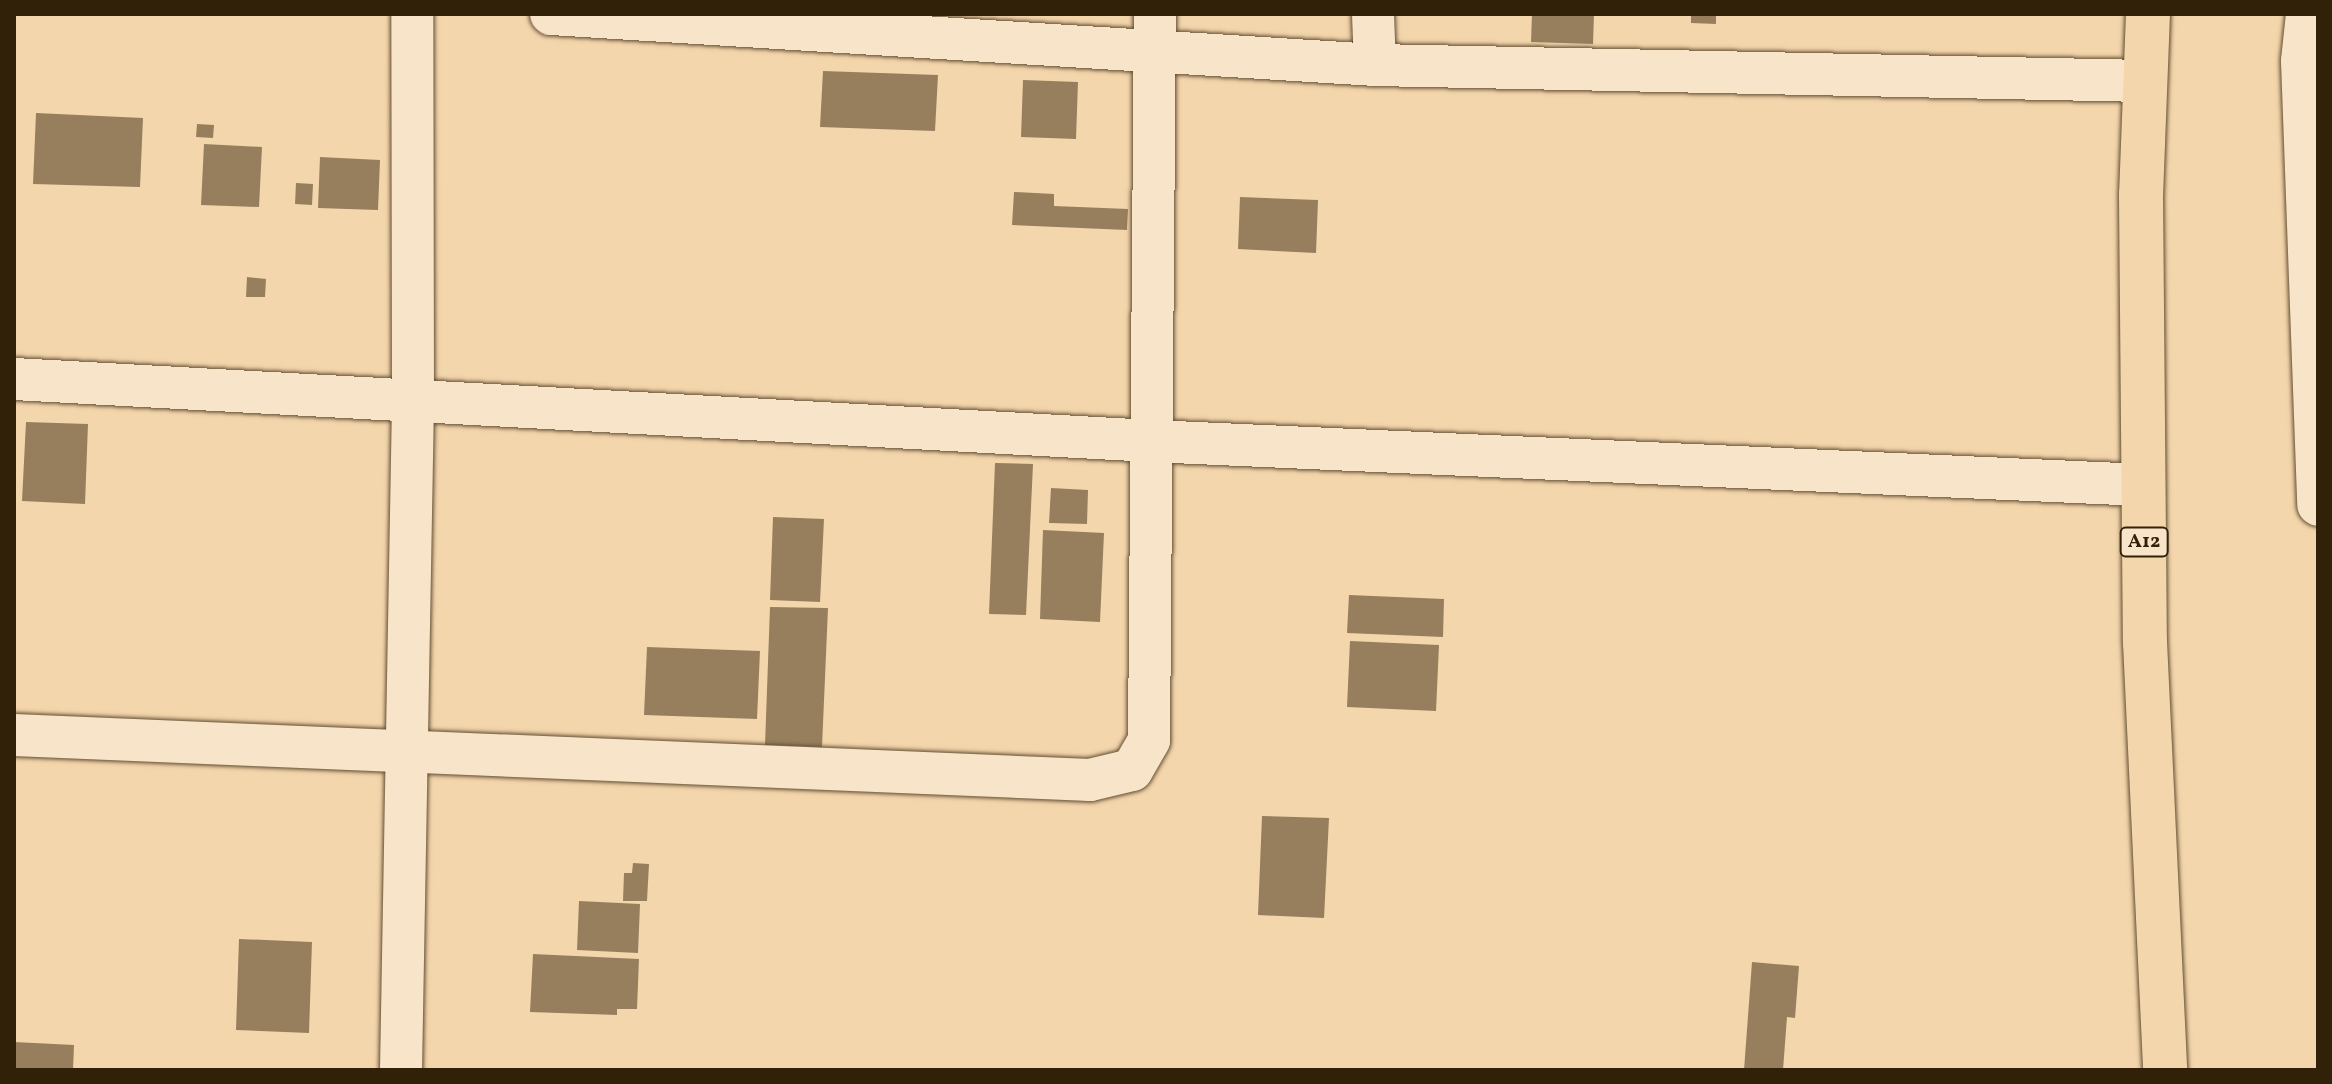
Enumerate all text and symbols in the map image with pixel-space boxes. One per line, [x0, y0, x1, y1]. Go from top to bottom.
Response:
road number: A12 [2118, 526, 2170, 558]

